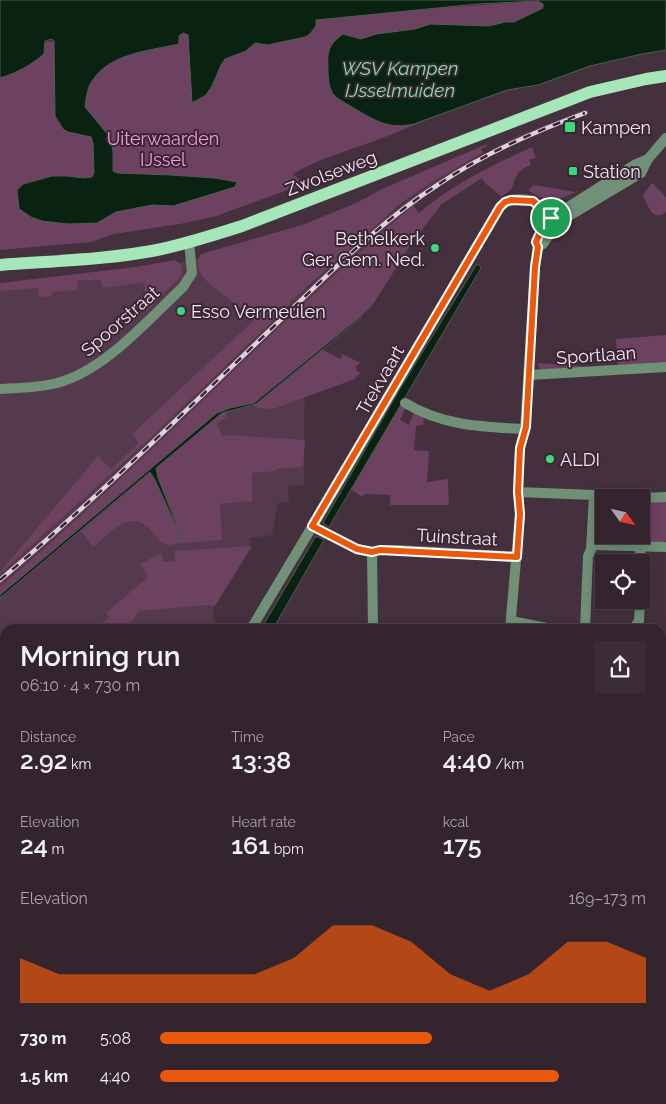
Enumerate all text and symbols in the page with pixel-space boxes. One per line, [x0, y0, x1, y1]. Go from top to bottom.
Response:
water label: WSV Kampen IJsselmuiden [342, 57, 458, 101]
place label: Kampen [581, 117, 651, 138]
marker: Kampen [563, 120, 577, 134]
park label: Uiterwaarden IJssel [107, 128, 219, 170]
street label: Zwolseweg [282, 146, 380, 200]
place label: Station [583, 161, 641, 182]
marker: Station [567, 165, 579, 177]
pin [530, 197, 572, 239]
icon: arrive [537, 204, 565, 232]
place label: Bethelkerk Ger. Gem. Ned. [302, 228, 425, 270]
marker: Bethelkerk Ger. Gem. Ned. [429, 242, 441, 254]
street label: Spoorstraat [77, 281, 163, 361]
place label: Esso Vermeulen [191, 301, 326, 322]
marker: Esso Vermeulen [175, 305, 187, 317]
street label: Trekvaart [352, 341, 408, 419]
street label: Sportlaan [555, 342, 637, 368]
place label: ALDI [560, 449, 600, 470]
marker: ALDI [544, 453, 556, 465]
north arrow [595, 489, 650, 544]
map controls [595, 489, 650, 609]
street label: Tuinstraat [416, 524, 498, 550]
button: locate [595, 554, 650, 609]
text: Morning run [20, 640, 180, 673]
button: share [594, 641, 646, 693]
text: 06:10 · 4 × 730 m [20, 676, 140, 695]
text: Distance [20, 729, 76, 745]
text: Time [231, 729, 264, 745]
text: Pace [443, 729, 475, 745]
text: 2.92 [20, 745, 68, 775]
text: 13:38 [231, 745, 291, 775]
text: 4:40 [443, 745, 492, 775]
text: km [68, 756, 91, 772]
text: /km [492, 756, 524, 772]
text: Elevation [20, 814, 79, 830]
text: Heart rate [231, 814, 296, 830]
text: kcal [443, 814, 469, 830]
text: 24 [20, 830, 48, 860]
text: 161 [231, 830, 270, 860]
text: 175 [443, 830, 482, 860]
text: m [48, 841, 64, 857]
text: bpm [270, 841, 304, 857]
text: Elevation [20, 889, 88, 908]
text: 169–173 m [568, 889, 646, 908]
text: 730 m [20, 1029, 66, 1048]
text: 5:08 [100, 1029, 131, 1048]
text: 1.5 km [20, 1067, 68, 1086]
text: 4:40 [100, 1067, 130, 1086]

